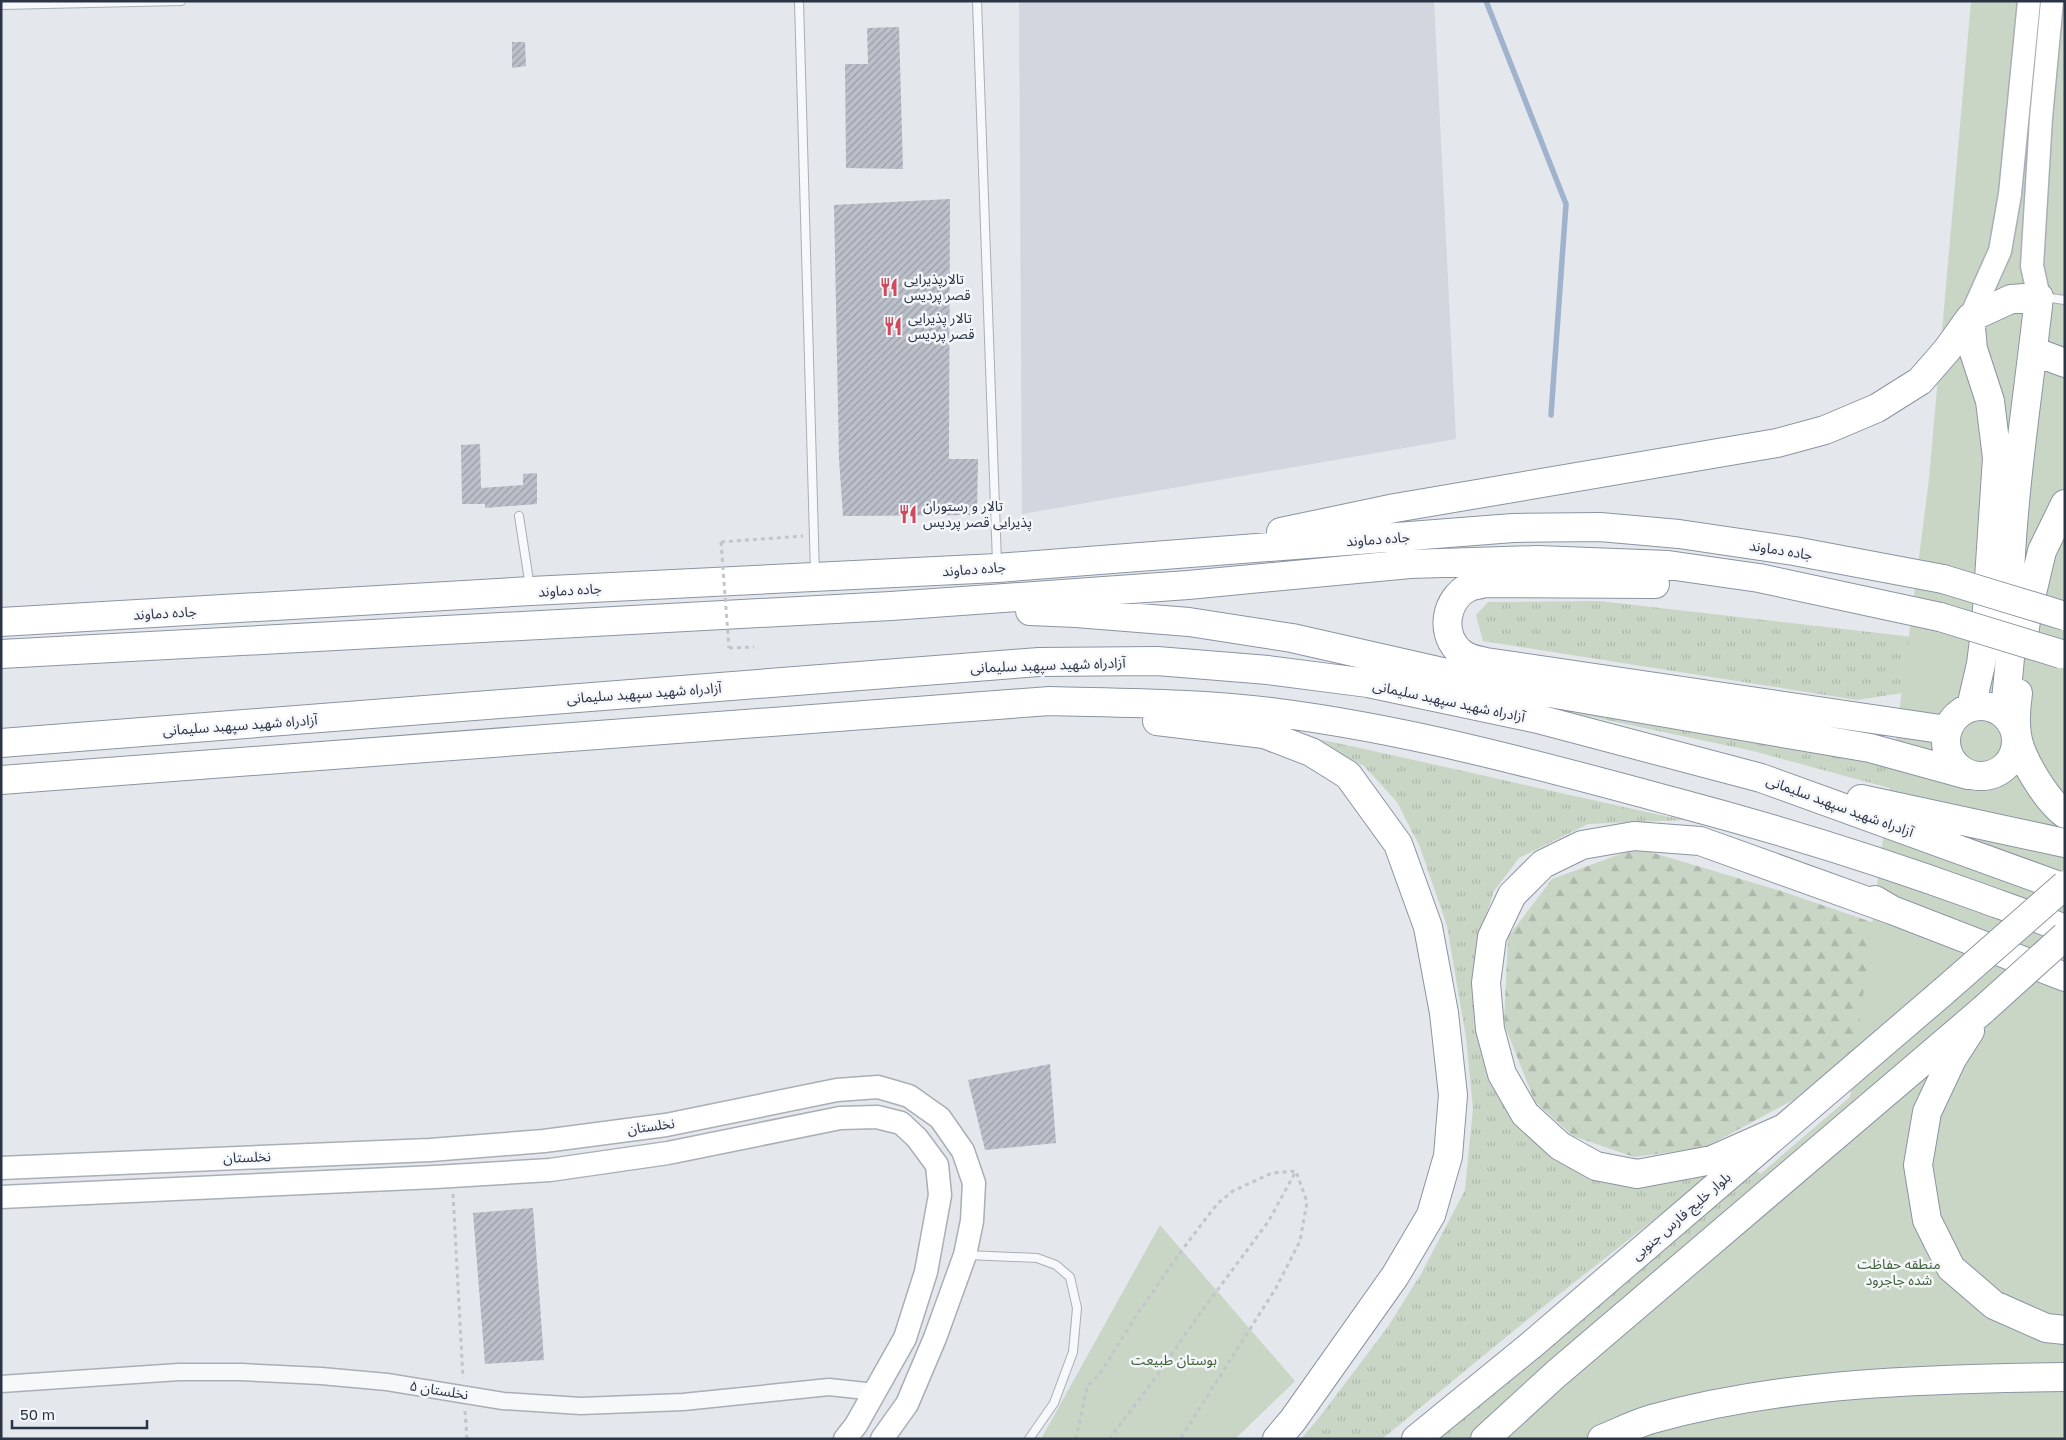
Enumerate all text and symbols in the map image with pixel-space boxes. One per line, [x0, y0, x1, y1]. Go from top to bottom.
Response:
place label: تالارپذیرایی قصر پردیس [904, 270, 971, 305]
restaurant icon: تالارپذیرایی قصر پردیس [878, 276, 900, 298]
place label: تالار پذیرایی قصر پردیس [908, 309, 975, 344]
restaurant icon: تالار پذیرایی قصر پردیس [882, 315, 904, 337]
place label: تالار و رستوران پذیرایی قصر پردیس [923, 497, 1032, 532]
restaurant icon: تالار و رستوران پذیرایی قصر پردیس [897, 503, 919, 525]
street label: جاده دماوند [1346, 528, 1410, 550]
street label: جاده دماوند [1748, 536, 1814, 564]
street label: جاده دماوند [942, 558, 1006, 580]
street label: جاده دماوند [538, 579, 602, 601]
street label: جاده دماوند [133, 602, 197, 624]
street label: آزادراه شهید سپهبد سلیمانی [970, 653, 1127, 678]
street label: آزادراه شهید سپهبد سلیمانی [1371, 676, 1528, 727]
street label: آزادراه شهید سپهبد سلیمانی [566, 679, 723, 709]
street label: آزادراه شهید سپهبد سلیمانی [162, 711, 319, 741]
street label: آزادراه شهید سپهبد سلیمانی [1764, 771, 1917, 842]
street label: نخلستان [626, 1114, 676, 1138]
street label: نخلستان [223, 1147, 271, 1167]
street label: بلوار خلیج فارس جنوبی [1628, 1168, 1736, 1266]
park label: منطقه حفاظت شده جاجرود [1857, 1255, 1941, 1289]
park label: بوستان طبیعت [1131, 1351, 1217, 1369]
street label: نخلستان ۵ [408, 1376, 470, 1404]
scale bar [12, 1398, 148, 1430]
text: 50 m [20, 1405, 55, 1423]

